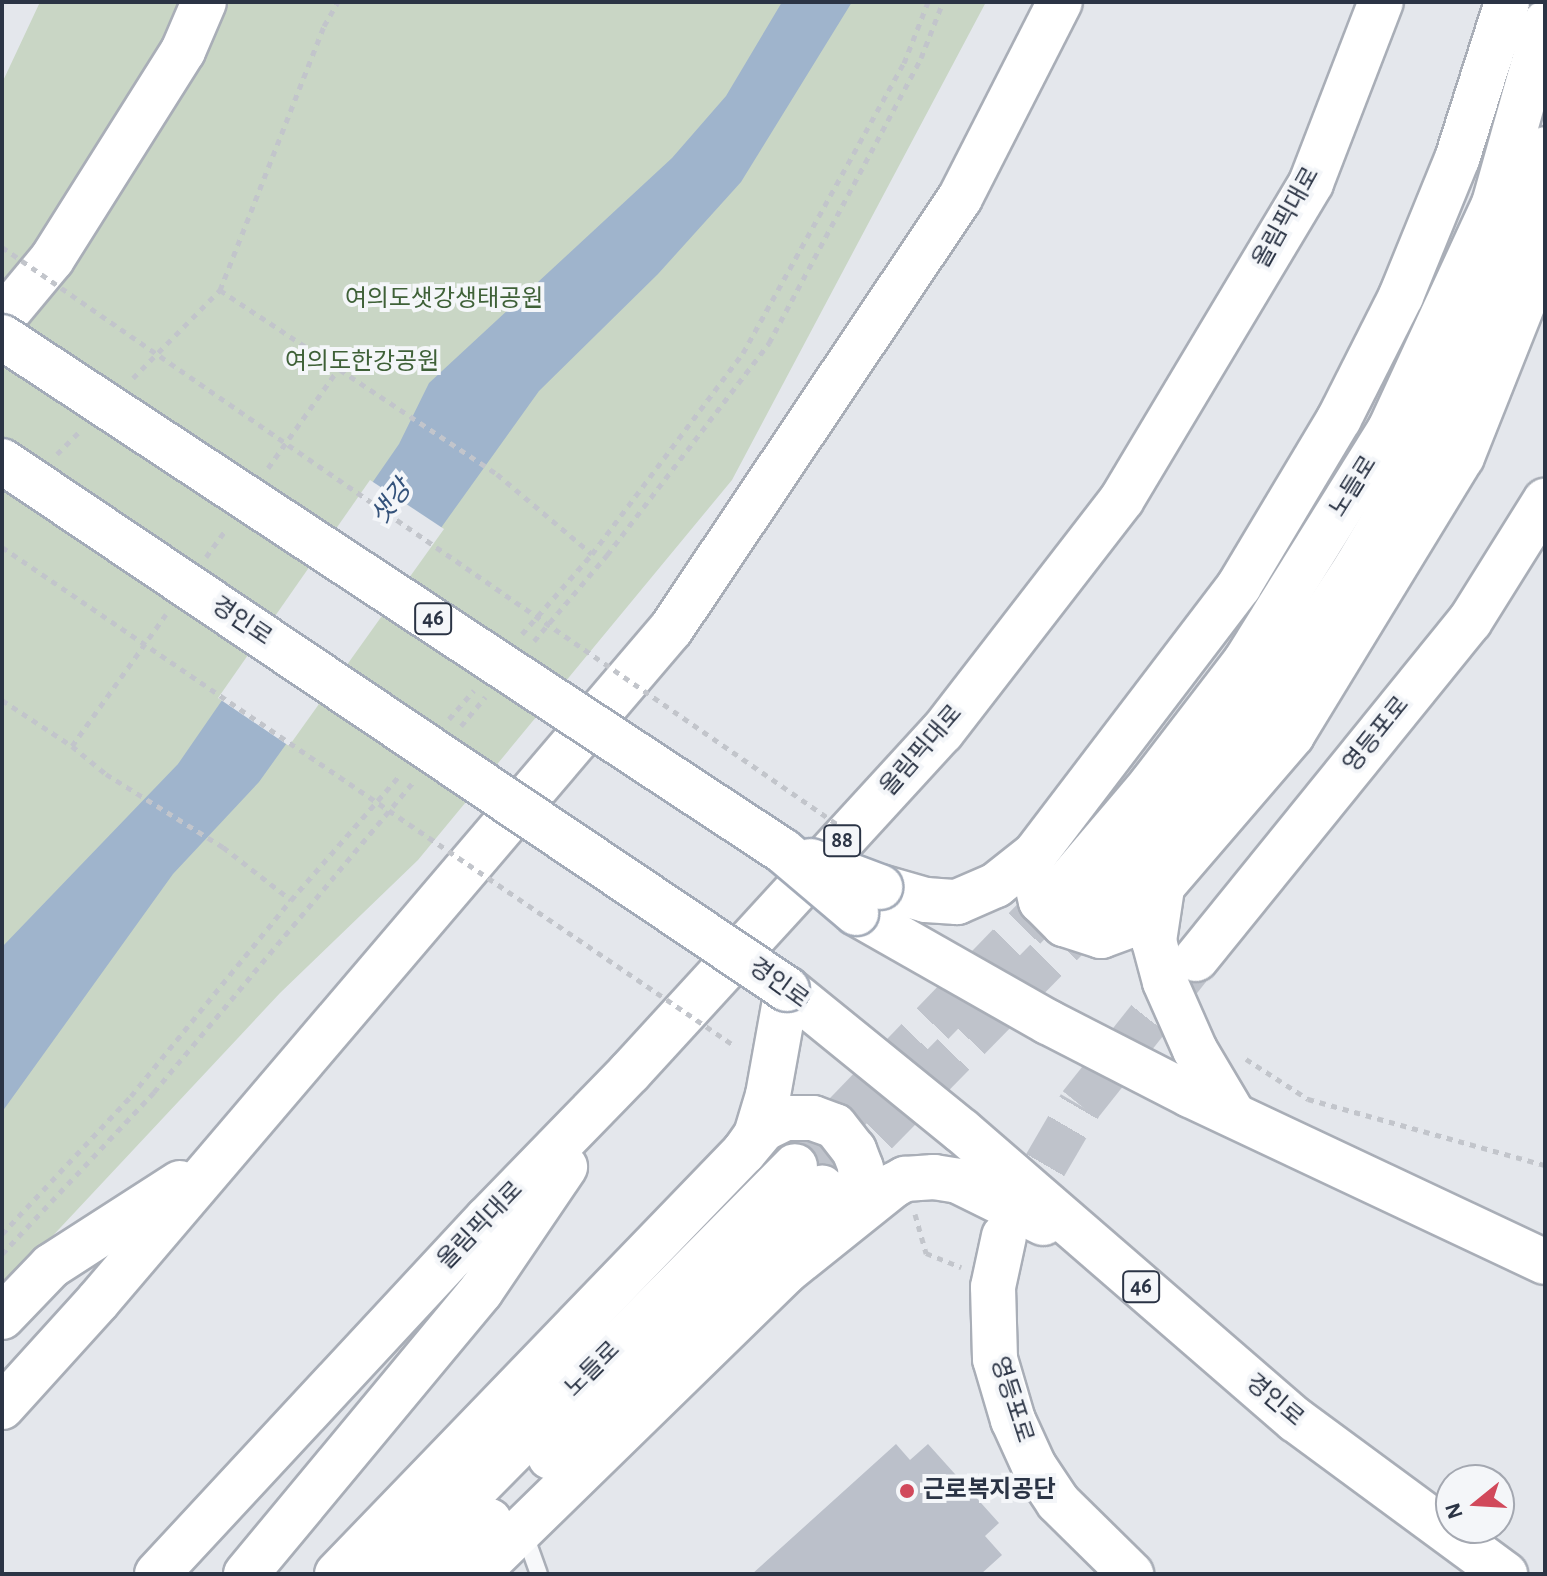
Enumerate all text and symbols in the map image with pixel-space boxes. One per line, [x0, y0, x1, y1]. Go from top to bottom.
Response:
street label: 올림픽대로 [1248, 163, 1326, 273]
park label: 여의도샛강생태공원 [345, 286, 543, 314]
park label: 여의도한강공원 [285, 349, 439, 377]
street label: 노들로 [1324, 451, 1384, 523]
water label: 샛강 [365, 475, 419, 531]
street label: 경인로 [205, 592, 277, 652]
road number: 46 [413, 601, 453, 637]
street label: 영등포로 [1338, 692, 1416, 778]
street label: 올림픽대로 [875, 700, 969, 802]
road number: 88 [822, 823, 862, 859]
street label: 경인로 [743, 953, 813, 1015]
street label: 올림픽대로 [432, 1176, 530, 1276]
road number: 46 [1121, 1269, 1161, 1305]
street label: 노들로 [559, 1336, 627, 1404]
street label: 영등포로 [984, 1354, 1038, 1446]
street label: 경인로 [1239, 1369, 1309, 1433]
north arrow [1435, 1464, 1515, 1544]
place label: 근로복지공단 [923, 1477, 1055, 1505]
marker: 근로복지공단 [898, 1482, 916, 1500]
text: N [1441, 1500, 1467, 1521]

